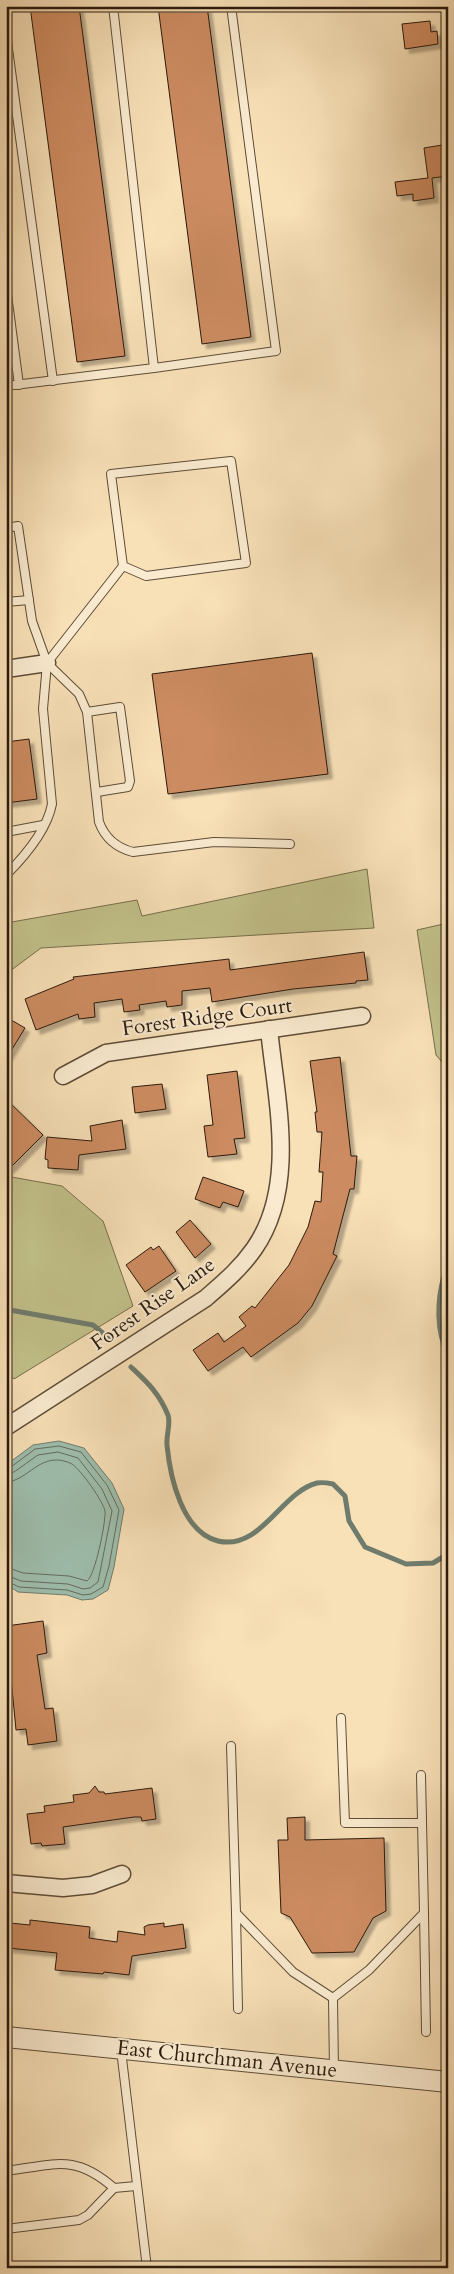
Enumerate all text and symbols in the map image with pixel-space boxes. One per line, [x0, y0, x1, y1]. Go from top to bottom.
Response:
street label: Forest Ridge Court [120, 991, 294, 1043]
street label: Forest Rise Lane [85, 1250, 221, 1358]
street label: East Churchman Avenue [115, 2033, 339, 2085]

